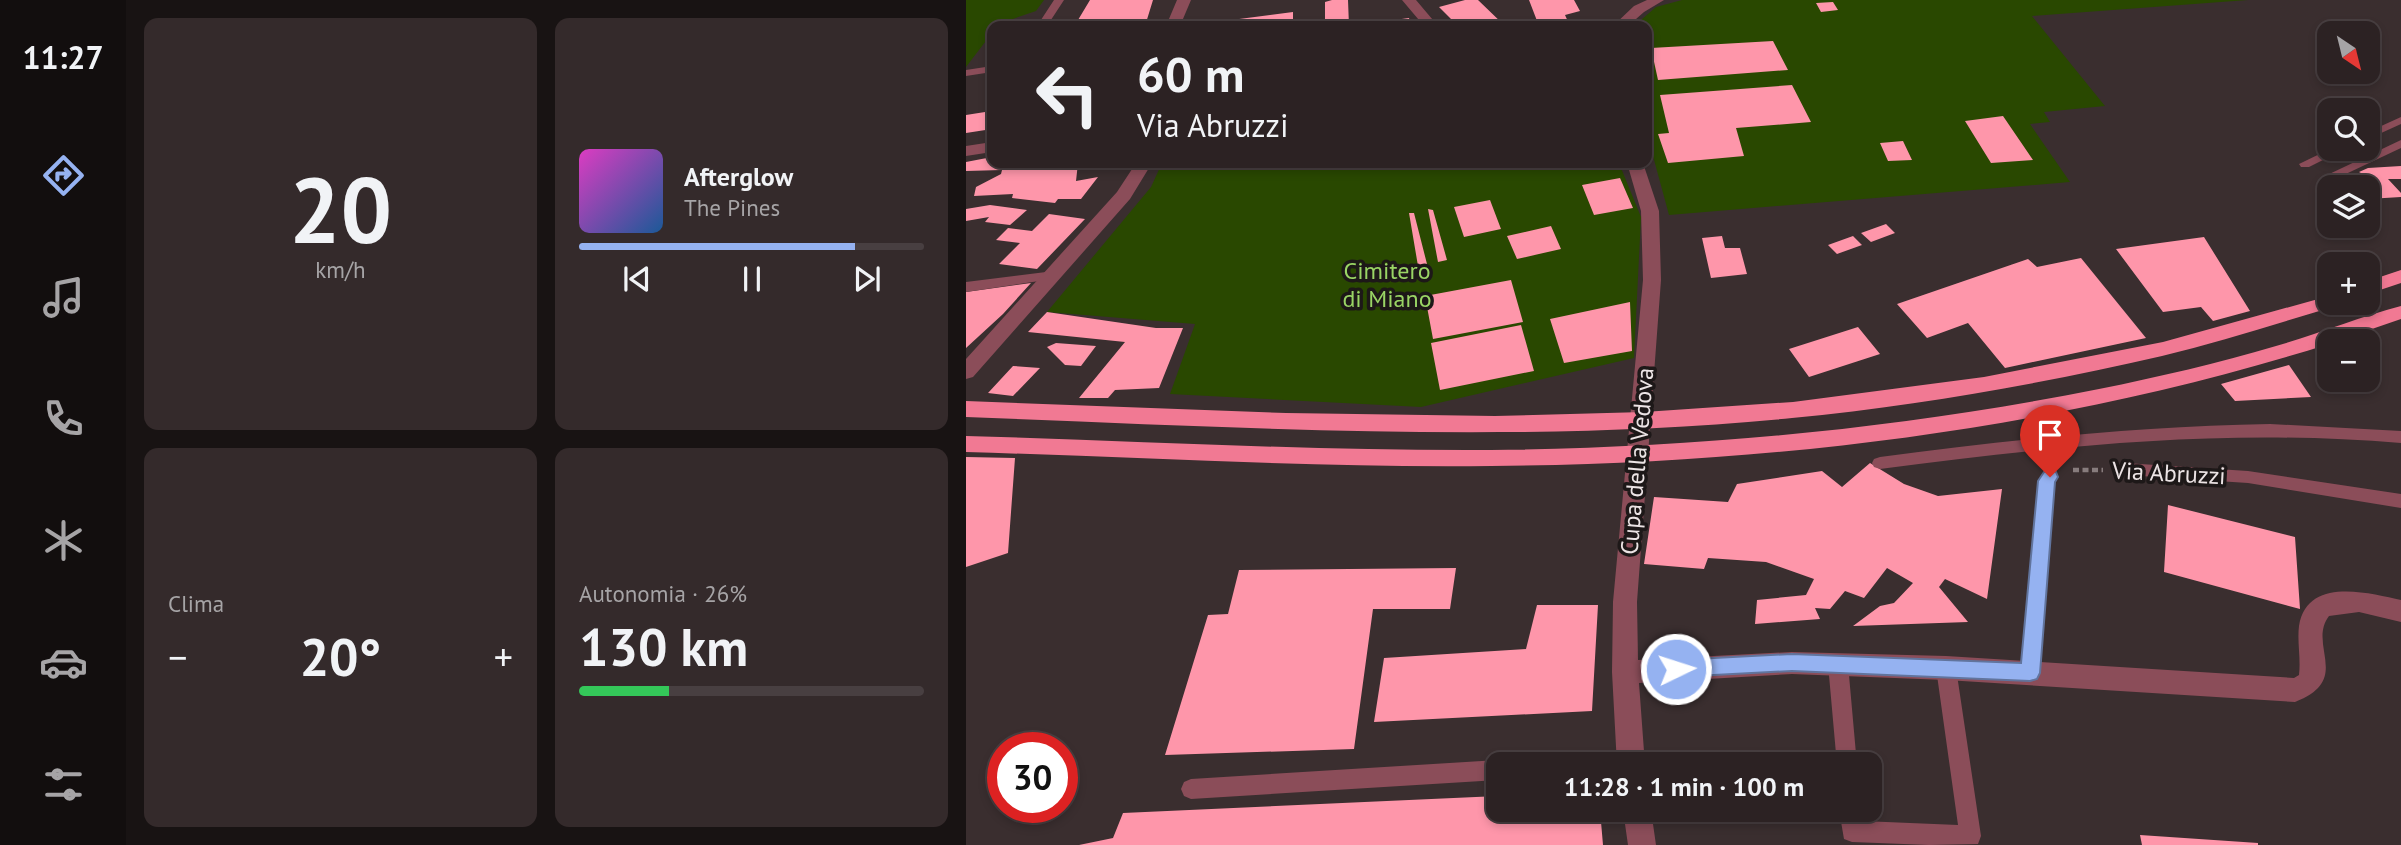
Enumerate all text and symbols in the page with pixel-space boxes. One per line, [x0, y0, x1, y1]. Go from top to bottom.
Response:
north arrow [2317, 21, 2380, 84]
map controls [2317, 21, 2380, 392]
text: 11:27 [22, 36, 104, 78]
text: 60 m [1137, 42, 1244, 106]
icon: left [1022, 49, 1113, 140]
button: search [2317, 98, 2380, 161]
text: Via Abruzzi [1137, 104, 1288, 146]
text: 20 [289, 150, 392, 268]
icon: directions [39, 151, 88, 200]
text: Afterglow [684, 160, 793, 193]
button: layers [2317, 175, 2380, 238]
text: The Pines [684, 193, 780, 222]
button: + [2317, 252, 2380, 315]
text: km/h [315, 255, 366, 284]
park label: Cimitero di Miano [1342, 255, 1432, 314]
icon: previous [618, 260, 656, 298]
icon: pause [733, 260, 771, 298]
icon: next [848, 260, 886, 298]
icon: music [39, 273, 88, 322]
button: − [2317, 329, 2380, 392]
street label: Cupa della Vedova [1613, 366, 1661, 556]
icon: phone [39, 394, 88, 443]
pin [2020, 405, 2080, 477]
icon: arrive [2031, 416, 2069, 454]
street label: Via Abruzzi [2110, 454, 2227, 491]
icon: climate [39, 516, 88, 565]
text: Autonomia · 26% [579, 579, 747, 608]
text: Clima [168, 589, 224, 618]
text: 130 km [579, 613, 748, 680]
text: 20° [300, 623, 381, 690]
text: − [168, 632, 187, 681]
text: + [494, 632, 513, 681]
position arrow [1639, 632, 1713, 706]
icon: car [39, 638, 88, 687]
speed limit sign: 30 [987, 732, 1078, 823]
icon: filters [39, 760, 88, 809]
text: 11:28 · 1 min · 100 m [1564, 770, 1804, 803]

